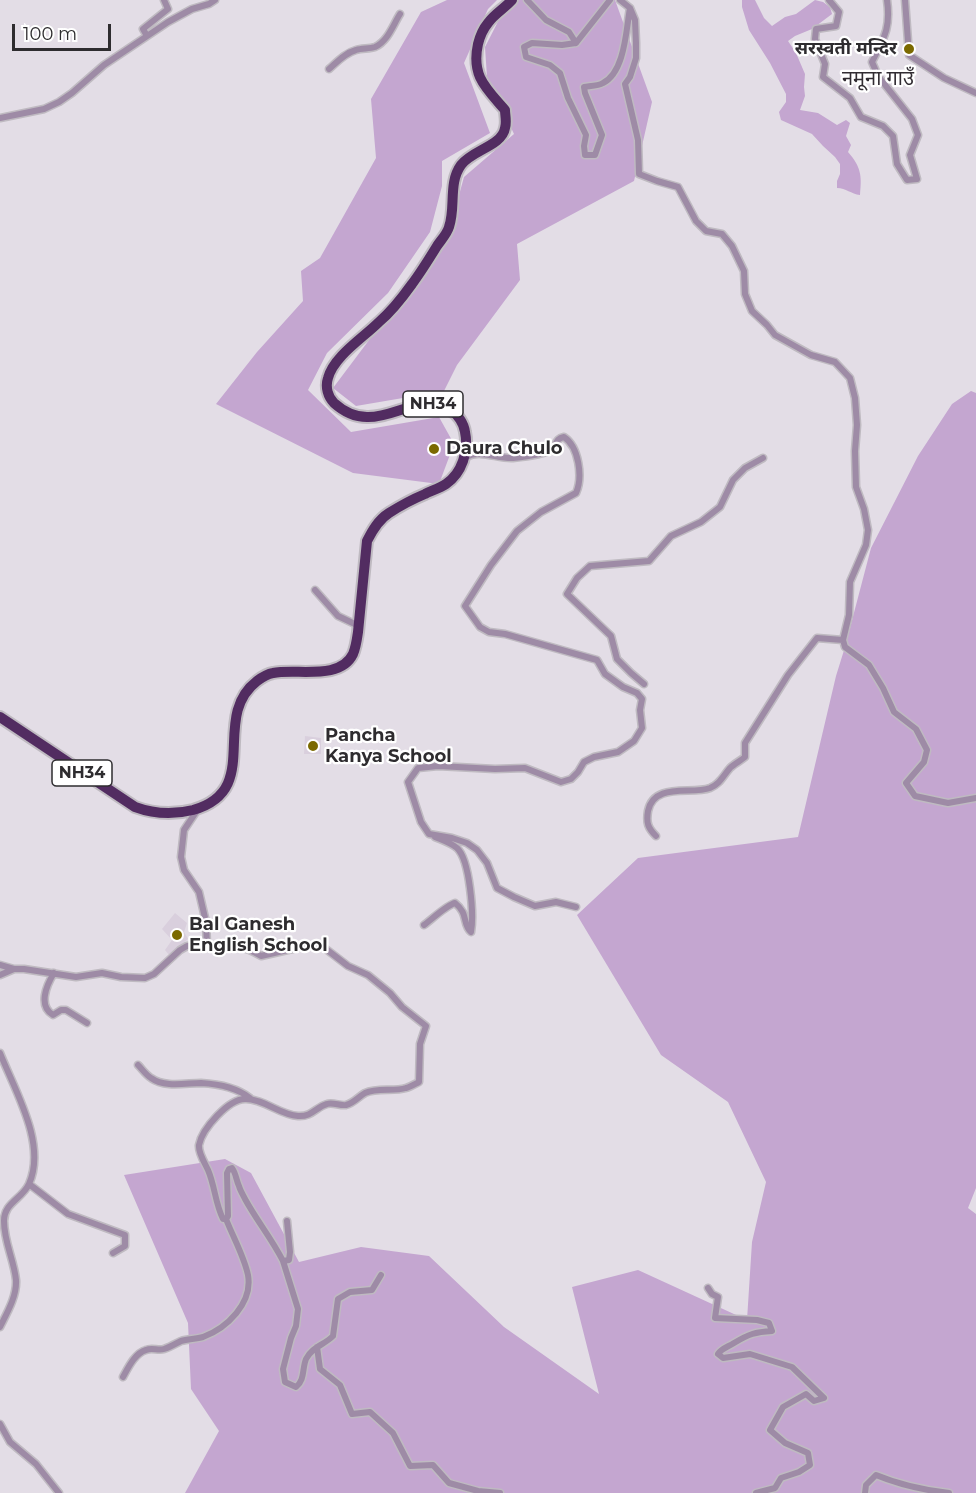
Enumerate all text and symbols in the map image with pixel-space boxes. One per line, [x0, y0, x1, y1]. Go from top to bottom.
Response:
scale bar [15, 12, 114, 50]
text: 100 m [23, 23, 77, 45]
place label: सरस्वती मन्दिर [795, 38, 897, 60]
marker: सरस्वती मन्दिर [902, 42, 916, 56]
district label: नमूना गाउँ [842, 67, 914, 91]
road number: NH34 [403, 391, 463, 417]
place label: Daura Chulo [446, 438, 563, 460]
marker: Daura Chulo [427, 442, 441, 456]
place label: Pancha Kanya School [325, 725, 452, 768]
marker: Pancha Kanya School [306, 739, 320, 753]
road number: NH34 [52, 760, 112, 786]
place label: Bal Ganesh English School [189, 914, 328, 956]
marker: Bal Ganesh English School [170, 928, 184, 942]

